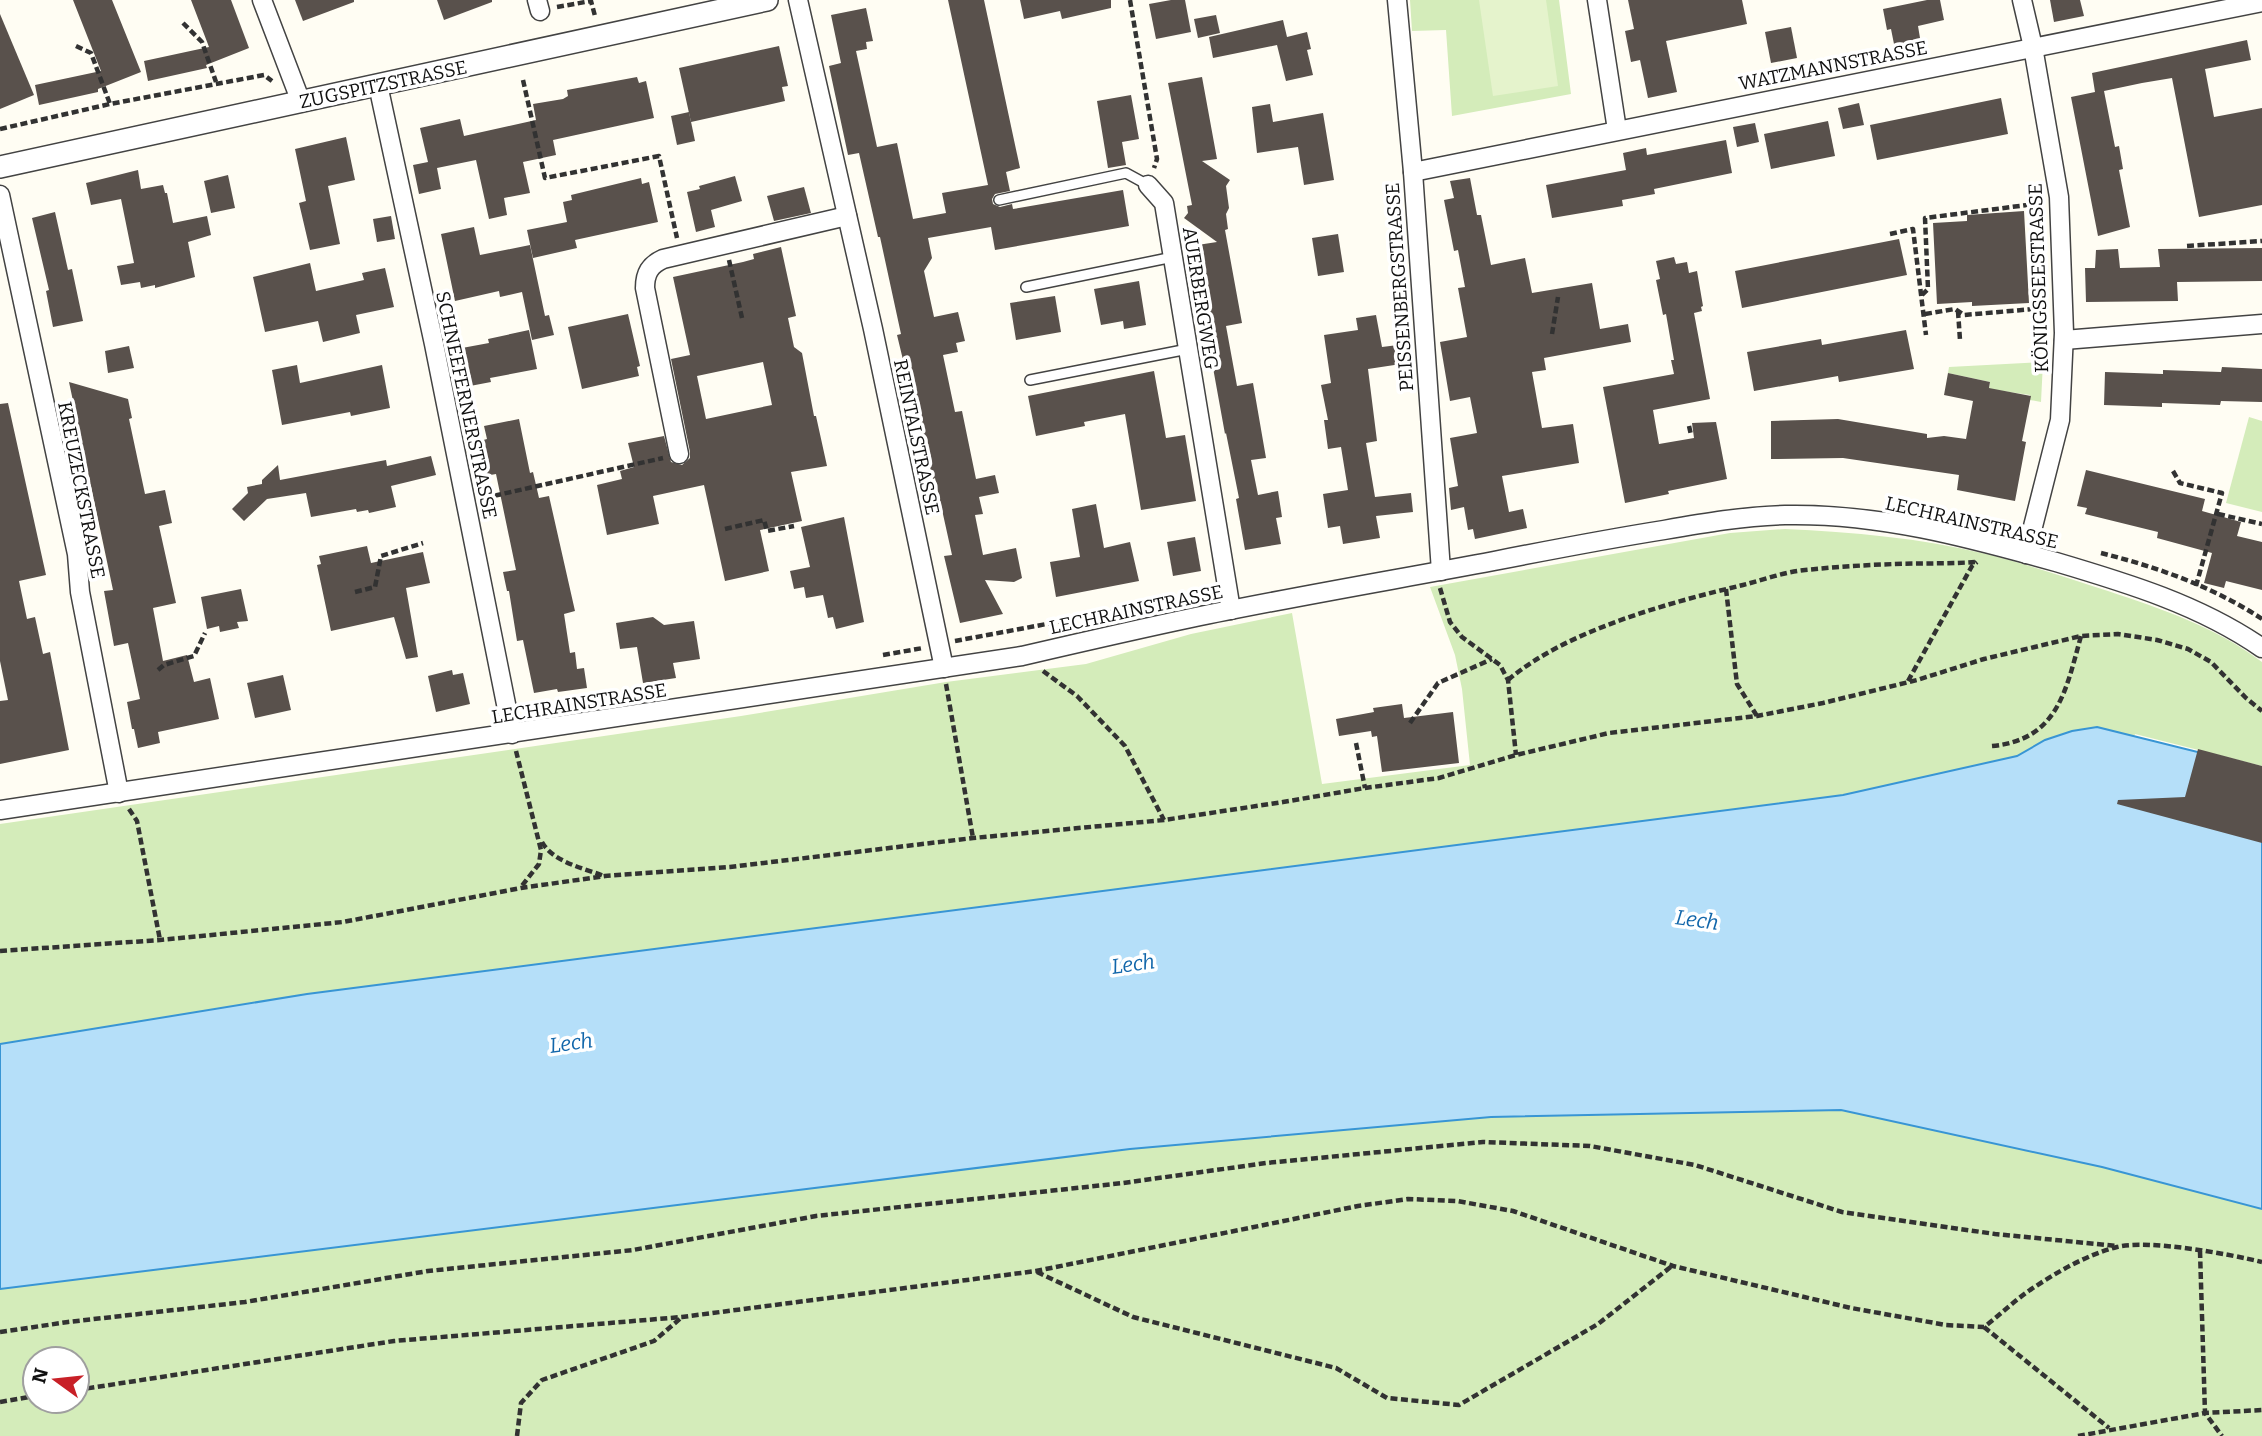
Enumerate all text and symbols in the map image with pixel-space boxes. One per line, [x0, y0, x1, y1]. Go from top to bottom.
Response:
street label: WATZMANNSTRASSE [1737, 36, 1929, 95]
street label: ZUGSPITZSTRASSE [297, 55, 469, 113]
street label: PEISSENBERGSTRASSE [1381, 182, 1418, 392]
street label: KÖNIGSSEESTRASSE [2024, 183, 2053, 373]
street label: AUERBERGWEG [1178, 225, 1223, 371]
street label: SCHNEEFERNERSTRASSE [431, 289, 502, 521]
street label: REINTALSTRASSE [889, 357, 944, 517]
street label: KREUZECKSTRASSE [53, 400, 110, 581]
street label: LECHRAINSTRASSE [1883, 491, 2061, 554]
street label: LECHRAINSTRASSE [1047, 580, 1225, 639]
street label: LECHRAINSTRASSE [490, 678, 668, 729]
water label: Lech [1674, 904, 1720, 936]
water label: Lech [1110, 948, 1156, 980]
water label: Lech [548, 1027, 594, 1059]
north arrow [21, 1345, 91, 1415]
text: N [27, 1365, 53, 1386]

